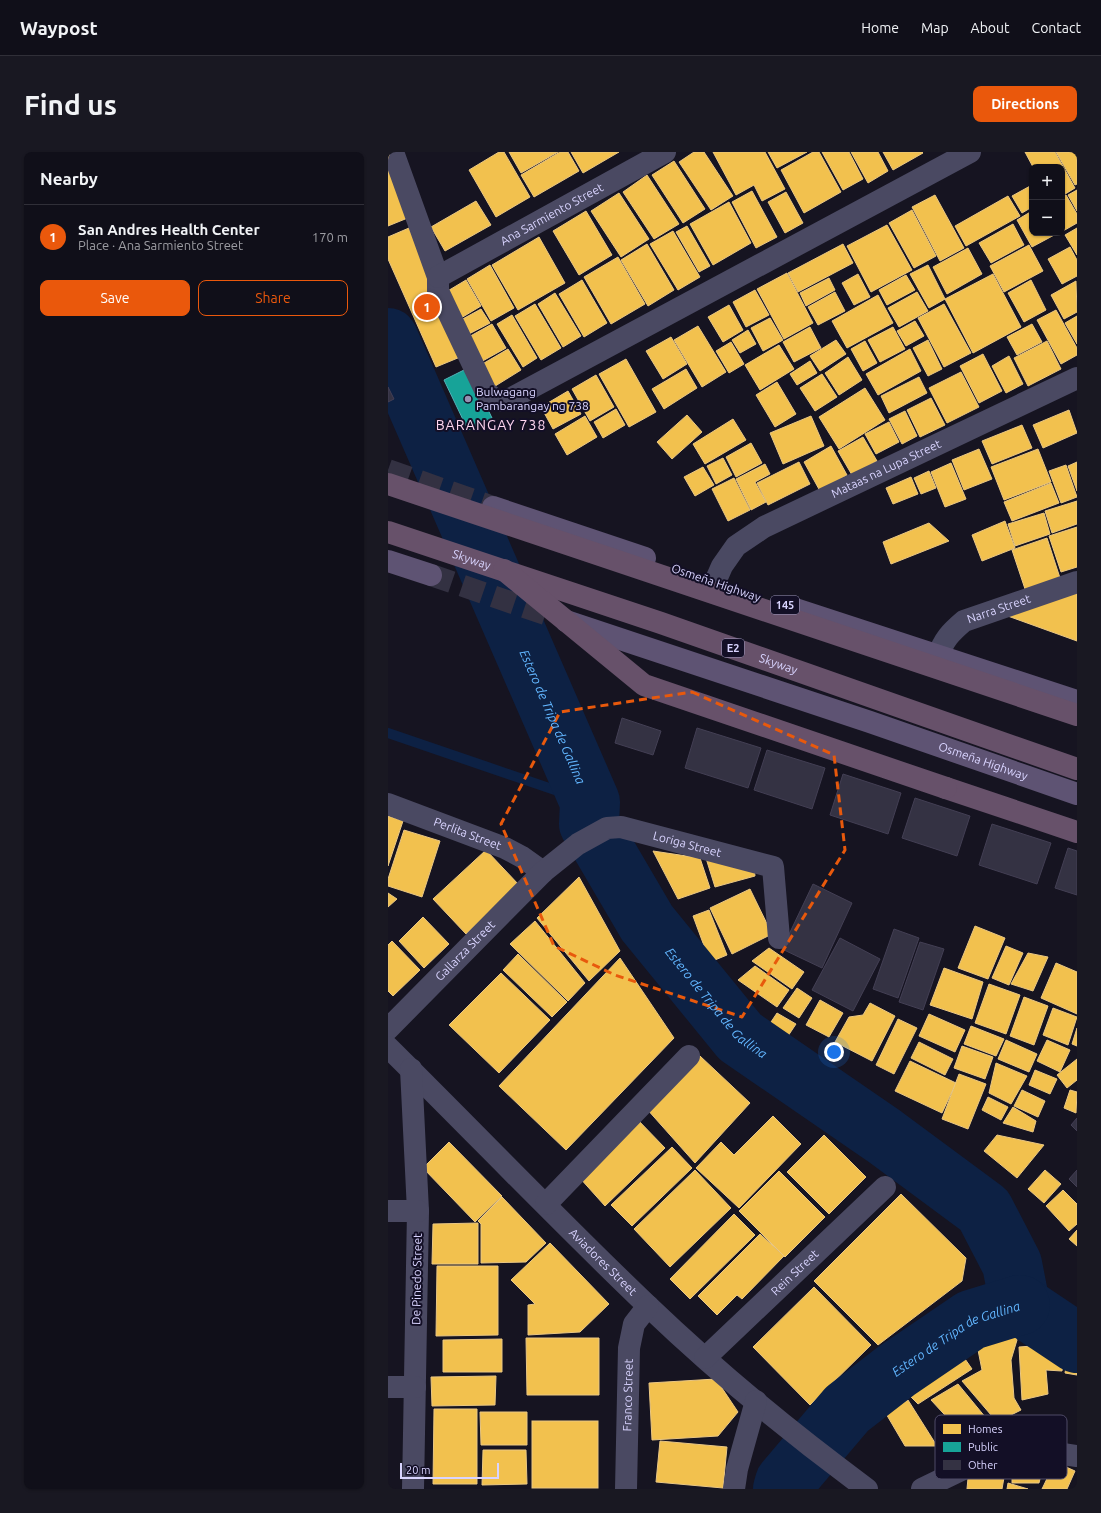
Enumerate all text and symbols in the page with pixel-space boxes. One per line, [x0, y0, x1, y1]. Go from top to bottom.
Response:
text: Waypost [20, 17, 98, 39]
text: Home [861, 20, 899, 36]
text: Map [921, 20, 949, 36]
text: About [971, 20, 1010, 36]
text: Contact [1032, 20, 1081, 36]
button: Directions [973, 86, 1077, 122]
text: Find us [24, 89, 117, 120]
map controls [1029, 164, 1065, 236]
button: + [1029, 164, 1065, 200]
text: Nearby [40, 169, 98, 188]
street label: Ana Sarmiento Street [498, 180, 606, 247]
button: − [1029, 200, 1065, 236]
text: San Andres Health Center [78, 221, 260, 238]
text: 1 [49, 230, 57, 244]
text: 170 m [312, 230, 348, 244]
text: Place · Ana Sarmiento Street [78, 238, 243, 252]
button: Save [40, 280, 190, 316]
button: Share [198, 280, 348, 316]
pin: 1 [414, 292, 440, 322]
place label: Bulwagang Pambarangay ng 738 [476, 385, 589, 412]
marker: Bulwagang Pambarangay ng 738 [463, 394, 473, 404]
district label: BARANGAY 738 [436, 417, 546, 433]
street label: Mataas na Lupa Street [829, 437, 943, 500]
street label: Skyway [451, 547, 493, 572]
street label: Osmeña Highway [670, 561, 763, 604]
street label: Narra Street [965, 591, 1032, 625]
road number: 145 [771, 596, 799, 614]
road number: E2 [722, 639, 744, 657]
water label: Estero de Tripa de Gallina [517, 647, 588, 786]
street label: Skyway [758, 651, 799, 676]
street label: Osmeña Highway [937, 739, 1030, 782]
street label: Perlita Street [432, 815, 504, 852]
street label: Loriga Street [652, 829, 723, 859]
street label: Gallarza Street [432, 917, 498, 983]
water label: Estero de Tripa de Gallina [663, 945, 770, 1061]
your location [824, 1042, 844, 1062]
street label: Aviadores Street [567, 1226, 640, 1298]
street label: De Pinedo Street [409, 1233, 424, 1325]
street label: Rein Street [768, 1247, 821, 1298]
water label: Estero de Tripa de Gallina [889, 1298, 1022, 1379]
street label: Franco Street [620, 1358, 635, 1431]
legend [935, 1415, 1067, 1479]
text: Homes [968, 1423, 1003, 1435]
text: Public [968, 1441, 998, 1453]
text: Other [968, 1459, 998, 1471]
scale bar [400, 1461, 499, 1480]
text: 20 m [406, 1464, 430, 1476]

